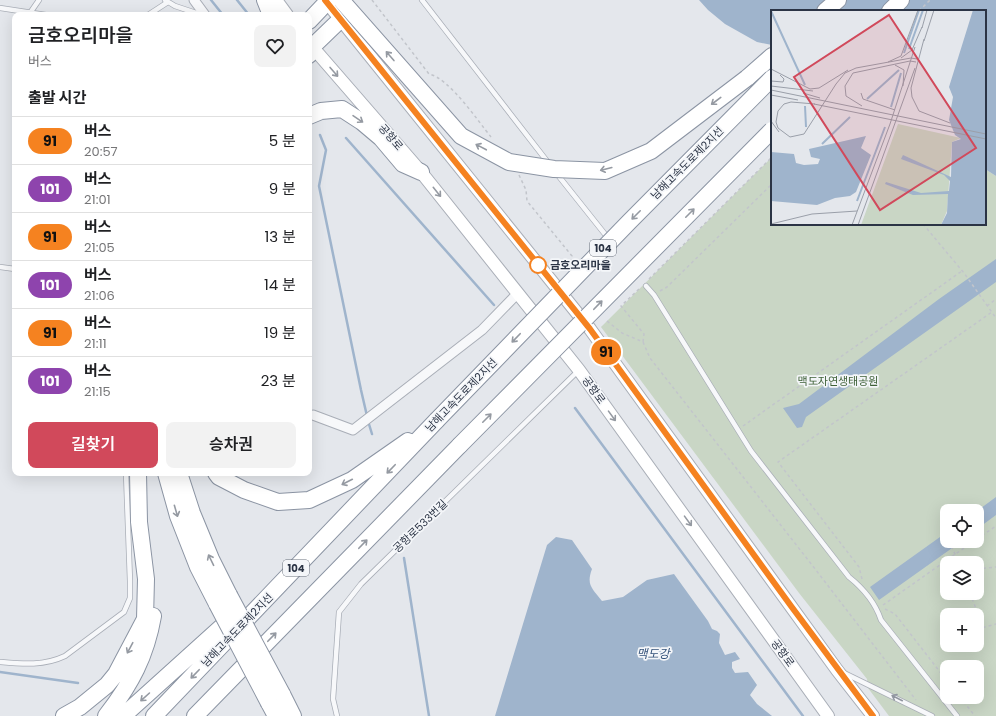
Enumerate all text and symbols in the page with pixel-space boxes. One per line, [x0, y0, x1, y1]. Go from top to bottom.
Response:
inset map [771, 10, 986, 225]
text: 금호오리마을 [28, 22, 133, 49]
button: heart [254, 25, 296, 67]
one-way arrow [386, 51, 395, 61]
text: 버스 [28, 52, 52, 71]
one-way arrow [330, 67, 339, 77]
text: 출발 시간 [28, 87, 86, 108]
one-way arrow [710, 97, 721, 106]
one-way arrow [352, 115, 363, 123]
text: 버스 [84, 120, 112, 141]
street label: 공항로 [375, 120, 407, 154]
street label: 남해고속도로제2지선 [647, 123, 727, 203]
text: 5 분 [269, 130, 296, 151]
text: 91 [43, 131, 57, 151]
text: 20:57 [84, 142, 118, 161]
one-way arrow [475, 143, 487, 151]
one-way arrow [600, 166, 613, 173]
text: 버스 [84, 168, 112, 189]
text: 9 분 [269, 178, 296, 199]
text: 101 [40, 179, 60, 199]
one-way arrow [433, 186, 442, 197]
text: 21:01 [84, 190, 111, 209]
one-way arrow [685, 208, 695, 218]
one-way arrow [631, 210, 640, 220]
text: 버스 [84, 216, 112, 237]
text: 13 분 [265, 226, 296, 247]
text: 91 [43, 227, 57, 247]
text: 21:05 [84, 238, 115, 257]
road number: 104 [590, 240, 616, 256]
marker: 금호오리마을 [529, 256, 547, 274]
place label: 금호오리마을 [550, 257, 611, 273]
text: 버스 [84, 264, 112, 285]
text: 14 분 [264, 274, 296, 295]
text: 101 [40, 275, 60, 295]
text: 21:06 [84, 286, 115, 305]
one-way arrow [593, 300, 603, 310]
text: 버스 [84, 312, 112, 333]
text: 19 분 [264, 322, 296, 343]
text: 91 [43, 323, 57, 343]
one-way arrow [511, 333, 521, 343]
text: 21:11 [84, 334, 107, 353]
line badge: 91 [588, 339, 624, 365]
text: 91 [599, 342, 613, 362]
street label: 남해고속도로제2지선 [421, 354, 501, 436]
text: 버스 [84, 360, 112, 381]
text: 23 분 [261, 370, 296, 391]
text: 101 [40, 371, 60, 391]
street label: 공항로 [579, 373, 609, 407]
park label: 맥도자연생태공원 [798, 373, 878, 389]
text: 21:15 [84, 382, 111, 401]
one-way arrow [608, 410, 616, 421]
one-way arrow [482, 413, 492, 423]
button: 길찾기 [28, 422, 158, 468]
button: 승차권 [166, 422, 296, 468]
one-way arrow [386, 464, 396, 474]
one-way arrow [341, 479, 353, 486]
street label: 공항로533번길 [389, 496, 451, 556]
one-way arrow [173, 504, 181, 517]
map controls [940, 504, 984, 704]
button: locate [940, 504, 984, 548]
one-way arrow [684, 516, 692, 527]
one-way arrow [358, 539, 368, 549]
one-way arrow [207, 555, 215, 567]
button: layers [940, 556, 984, 600]
road number: 104 [283, 560, 309, 576]
street label: 남해고속도로제2지선 [197, 589, 277, 671]
button: + [940, 608, 984, 652]
one-way arrow [267, 632, 277, 642]
street label: 공항로 [768, 636, 798, 670]
one-way arrow [126, 642, 134, 654]
water label: 맥도강 [636, 645, 672, 662]
button: − [940, 660, 984, 704]
one-way arrow [190, 669, 199, 679]
one-way arrow [139, 692, 150, 701]
one-way arrow [892, 694, 904, 702]

